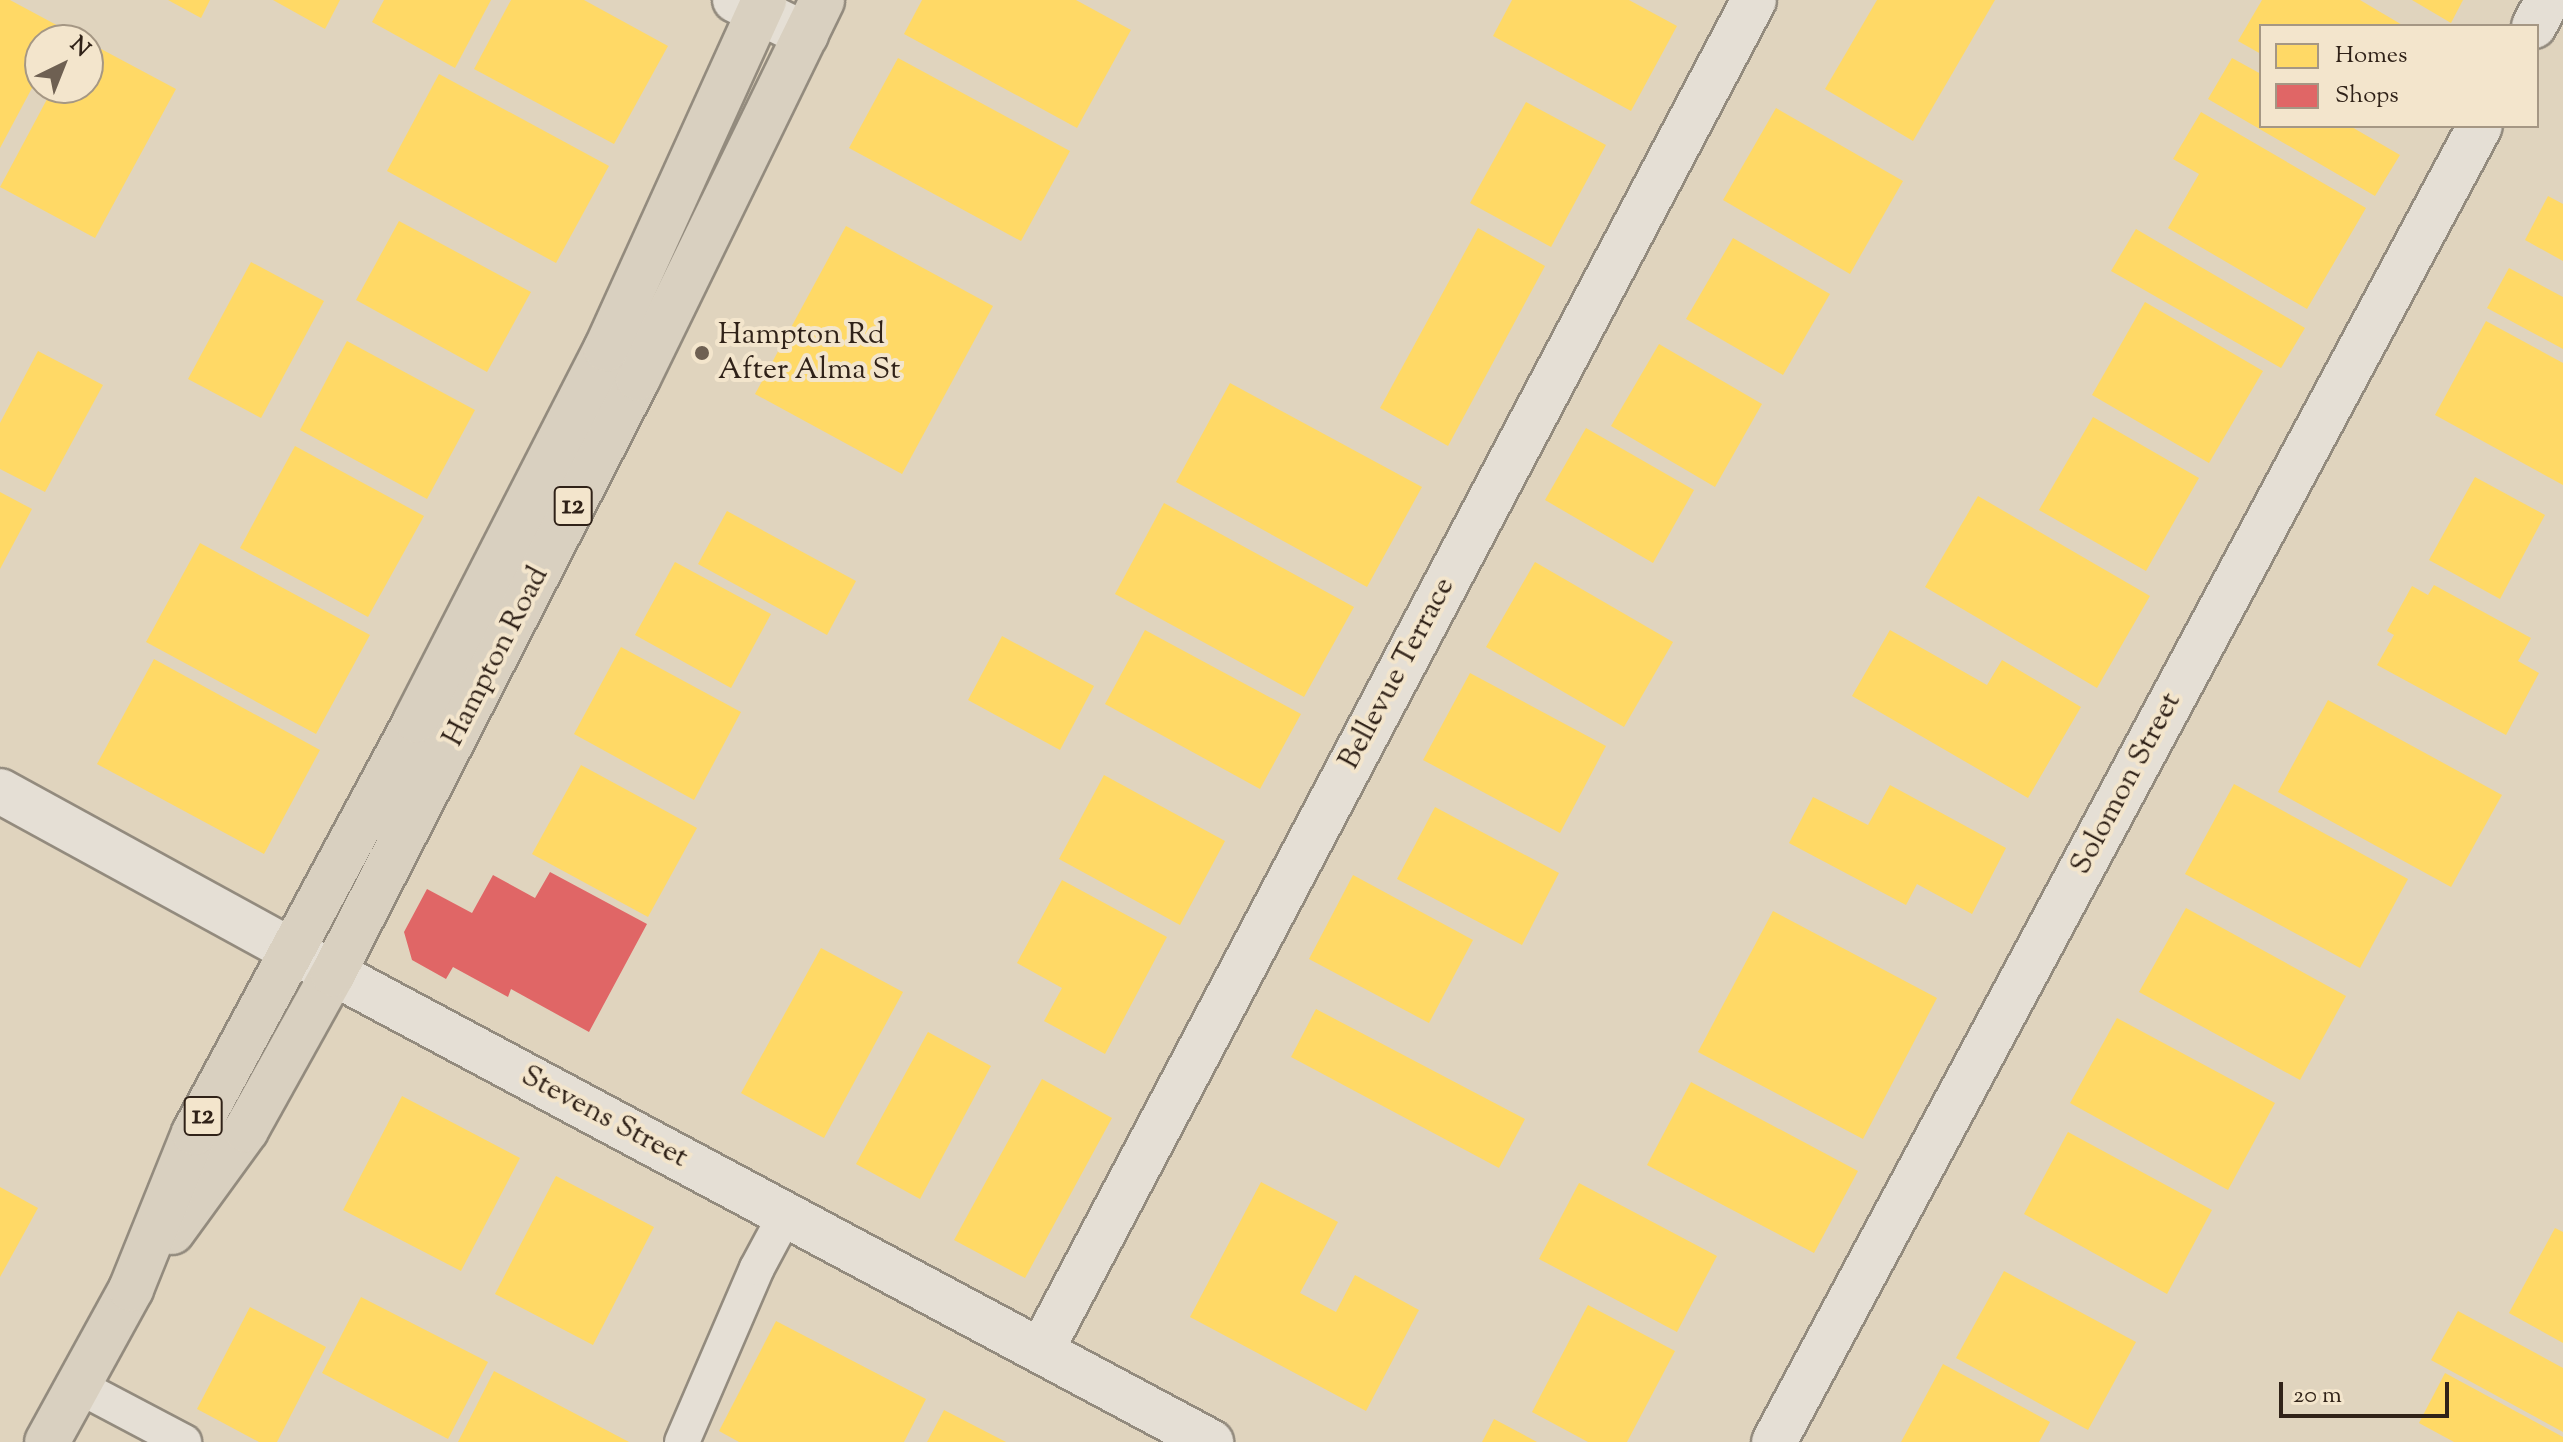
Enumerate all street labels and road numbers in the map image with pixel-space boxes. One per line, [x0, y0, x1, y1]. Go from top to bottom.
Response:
road number: 12 [553, 482, 593, 530]
street label: Hampton Road [436, 561, 558, 753]
street label: Bellevue Terrace [1332, 572, 1464, 776]
street label: Solomon Street [2064, 687, 2190, 881]
street label: Stevens Street [514, 1059, 694, 1177]
road number: 12 [183, 1092, 223, 1140]

